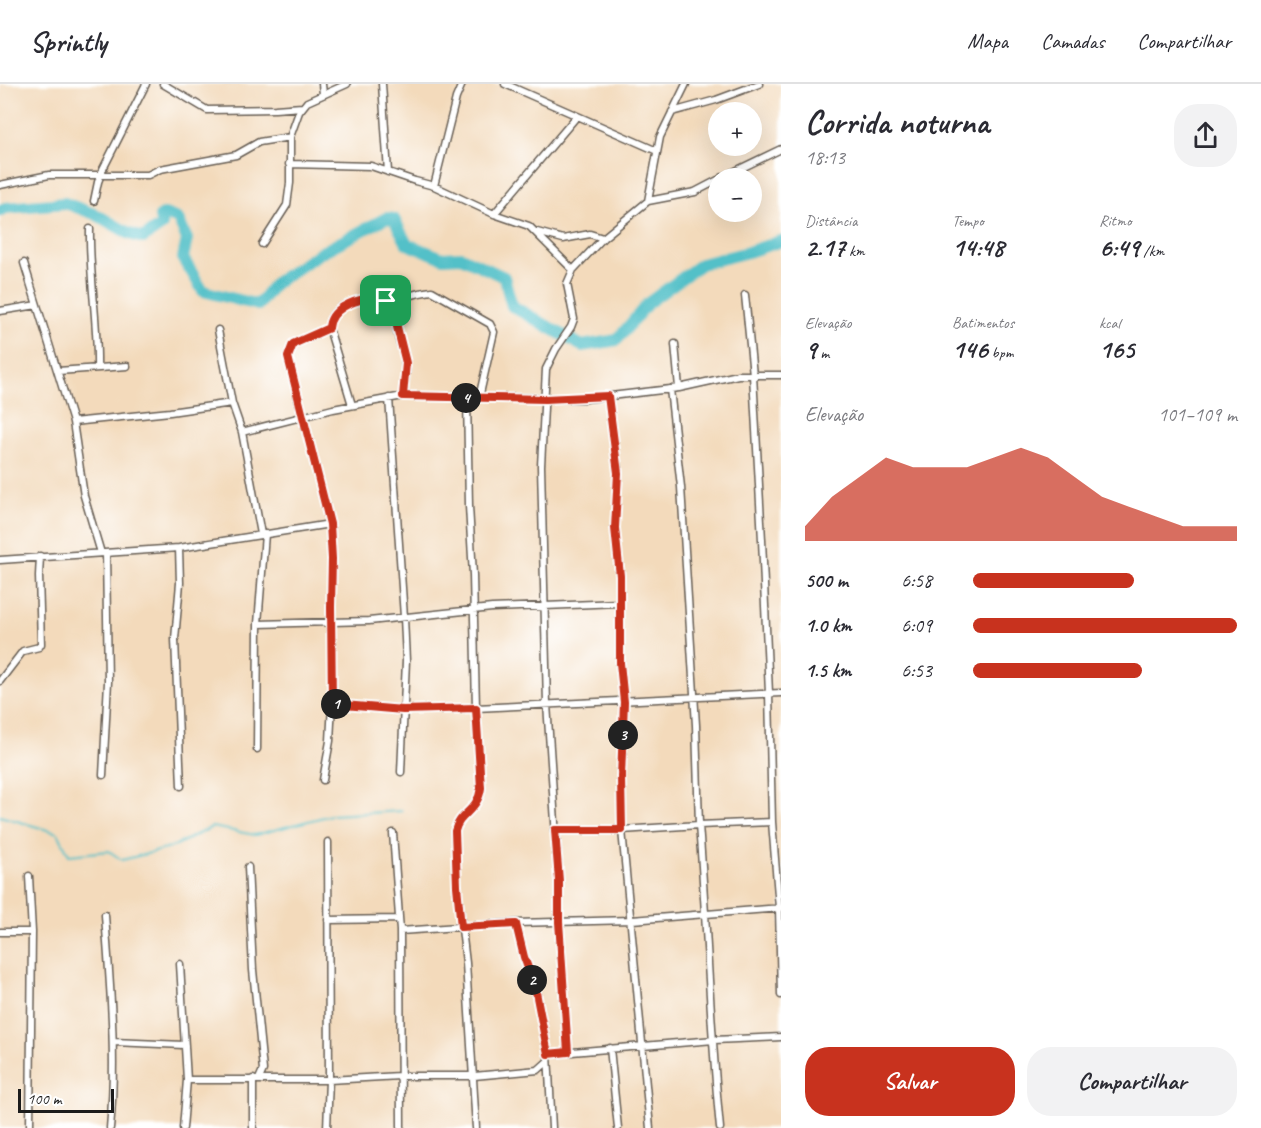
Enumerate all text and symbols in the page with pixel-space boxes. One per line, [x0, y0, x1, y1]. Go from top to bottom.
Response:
text: Sprintly [30, 24, 107, 59]
text: Mapa [967, 28, 1008, 54]
text: Camadas [1041, 28, 1104, 54]
text: Compartilhar [1137, 28, 1231, 54]
text: Corrida noturna [805, 101, 989, 143]
map controls [708, 102, 762, 222]
button: + [708, 102, 762, 156]
button: share [1174, 104, 1237, 167]
text: 18:13 [805, 145, 845, 170]
button: − [708, 168, 762, 222]
text: Distância [805, 211, 857, 231]
text: Tempo [952, 211, 984, 231]
text: Ritmo [1099, 211, 1131, 231]
text: 2.17 [805, 231, 845, 264]
text: 14:48 [952, 231, 1004, 264]
text: 6:49 [1099, 231, 1139, 264]
text: km [845, 241, 865, 261]
text: /km [1139, 241, 1164, 261]
pin [360, 275, 411, 326]
icon: arrive [369, 284, 402, 317]
text: Elevação [805, 313, 851, 333]
text: Batimentos [952, 313, 1014, 333]
text: kcal [1099, 313, 1120, 333]
text: 9 [805, 333, 816, 366]
text: 146 [952, 333, 988, 366]
text: 165 [1099, 333, 1134, 366]
text: m [816, 343, 829, 363]
text: bpm [988, 343, 1014, 363]
pin: 4 [451, 383, 481, 413]
text: 4 [462, 388, 470, 408]
text: Elevação [805, 402, 863, 427]
text: 101–109 m [1158, 402, 1237, 427]
text: 500 m [805, 568, 848, 593]
text: 6:58 [901, 568, 932, 593]
text: 1.0 km [805, 613, 852, 638]
text: 6:09 [901, 613, 932, 638]
text: 1.5 km [805, 658, 851, 683]
text: 6:53 [901, 658, 932, 683]
pin: 1 [321, 689, 351, 719]
text: 1 [332, 694, 340, 714]
pin: 3 [608, 720, 638, 750]
text: 3 [619, 725, 627, 745]
pin: 2 [517, 965, 547, 995]
text: 2 [528, 970, 536, 990]
button: Salvar [805, 1047, 1015, 1116]
button: Compartilhar [1027, 1047, 1237, 1116]
scale bar [18, 1086, 114, 1114]
text: 100 m [27, 1089, 61, 1109]

